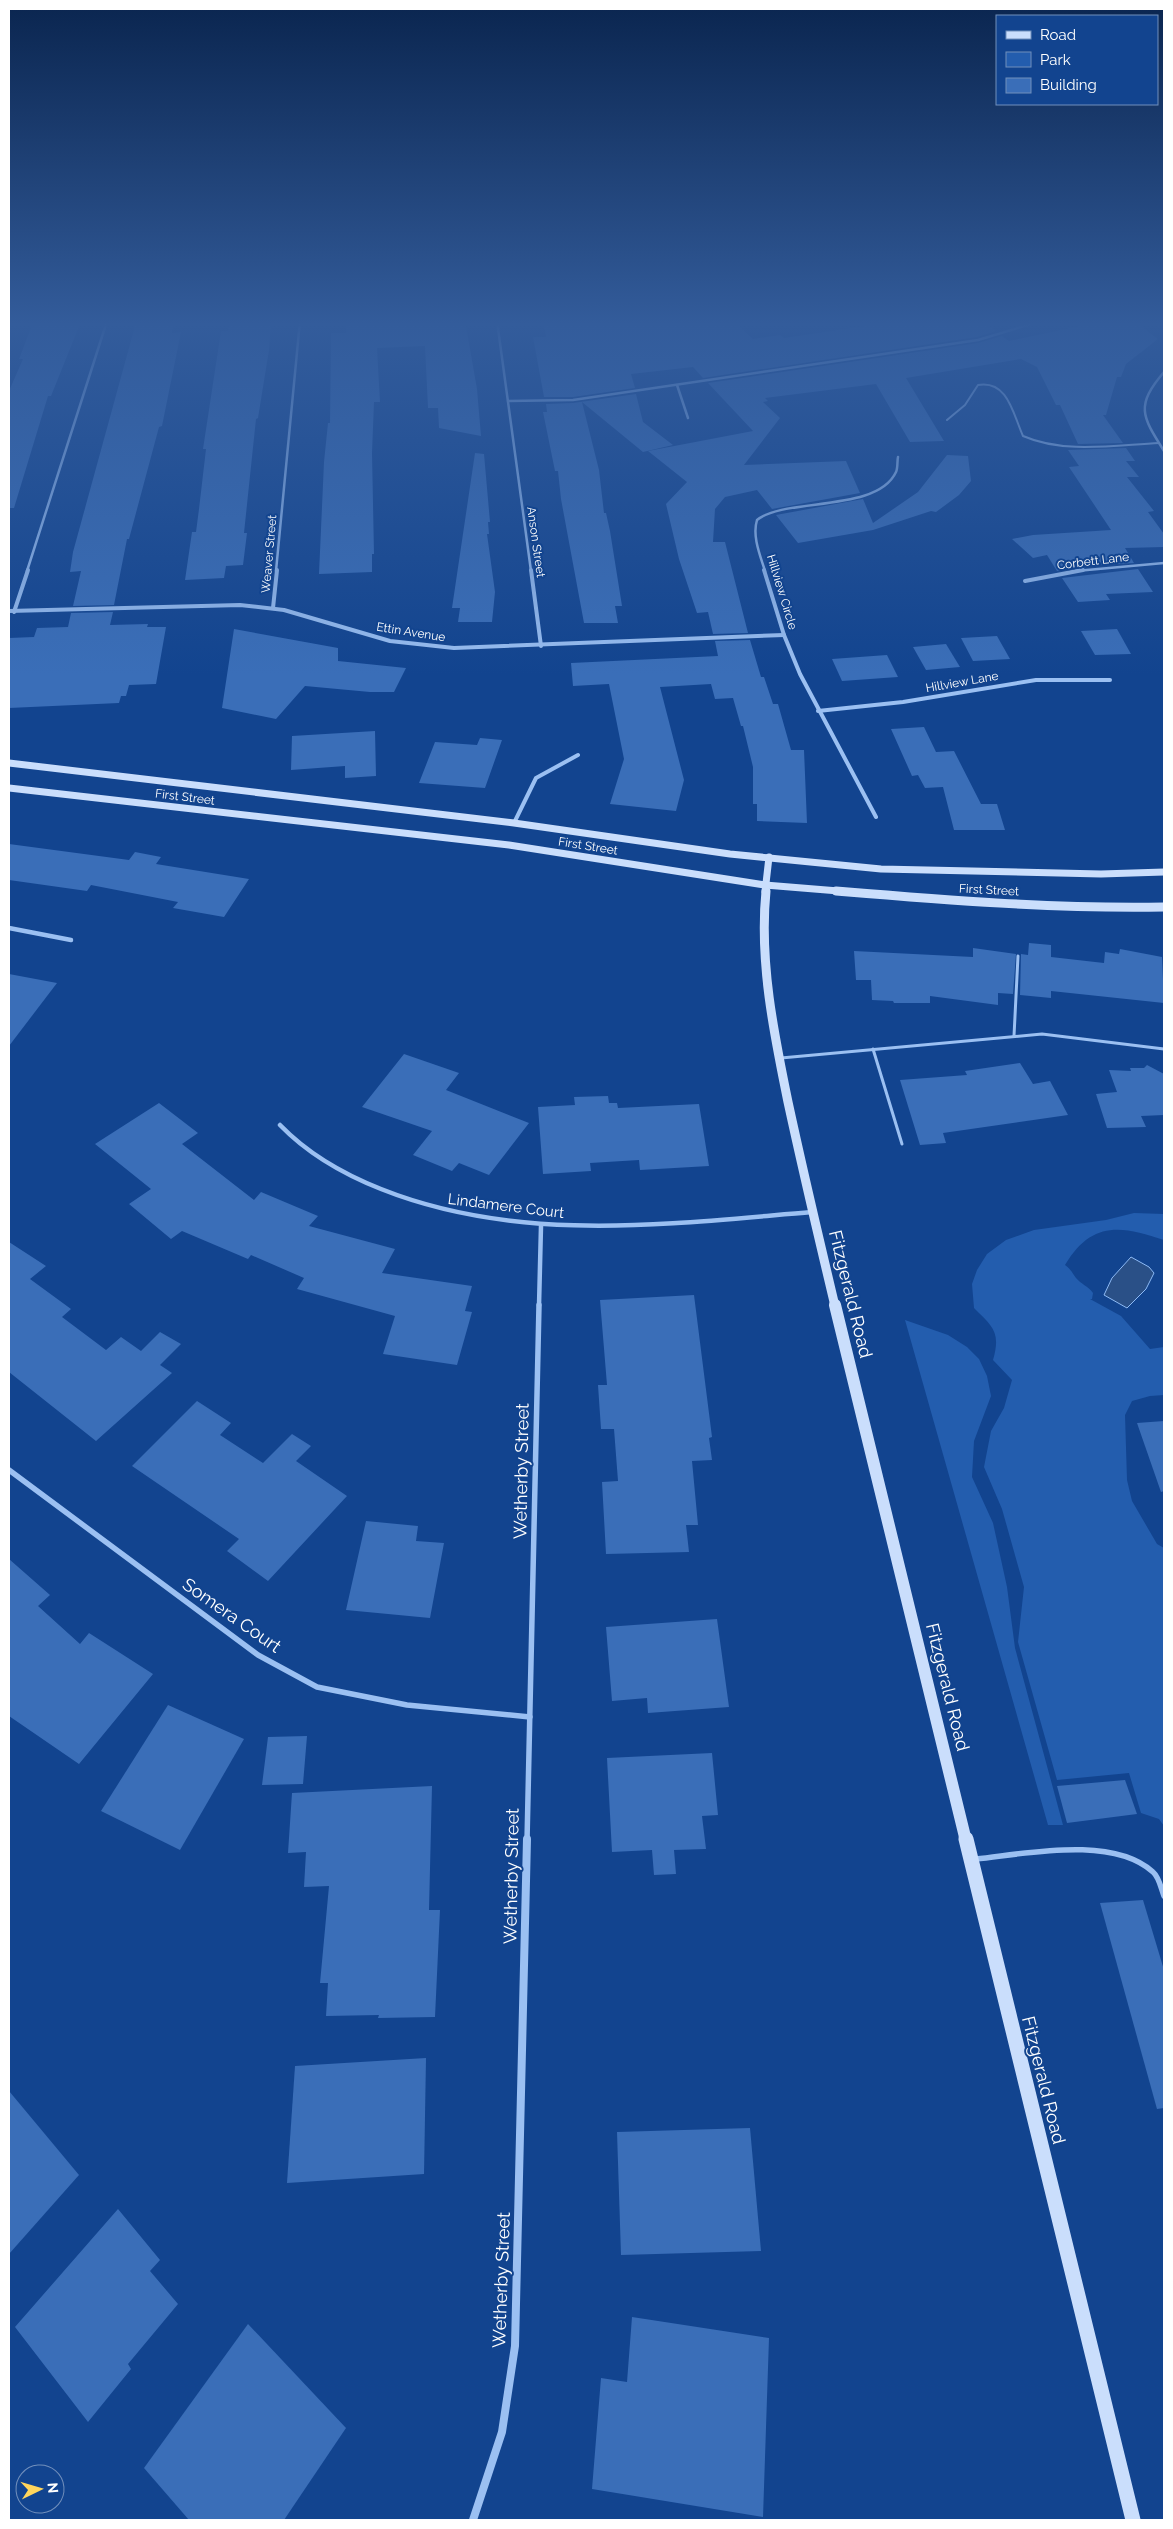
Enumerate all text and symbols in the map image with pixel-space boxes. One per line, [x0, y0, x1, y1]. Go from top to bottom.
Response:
legend [996, 15, 1158, 105]
text: Road [1040, 26, 1076, 44]
text: Park [1040, 51, 1071, 69]
text: Building [1040, 76, 1097, 94]
street label: Anson Street [524, 506, 548, 578]
street label: Weaver Street [259, 514, 279, 594]
street label: Corbett Lane [1056, 550, 1130, 572]
street label: Hillview Circle [764, 553, 800, 631]
street label: Ettin Avenue [375, 620, 447, 644]
street label: Hillview Lane [924, 669, 1000, 695]
street label: First Street [154, 786, 216, 808]
street label: First Street [557, 834, 619, 858]
street label: First Street [959, 881, 1019, 899]
street label: Lindamere Court [447, 1190, 565, 1222]
street label: Fitzgerald Road [825, 1228, 877, 1360]
street label: Wetherby Street [509, 1403, 533, 1539]
street label: Somera Court [179, 1573, 285, 1657]
street label: Fitzgerald Road [922, 1621, 974, 1753]
street label: Wetherby Street [499, 1808, 523, 1944]
street label: Fitzgerald Road [1018, 2014, 1070, 2146]
street label: Wetherby Street [488, 2212, 514, 2348]
north arrow [15, 2464, 65, 2514]
text: N [45, 2482, 61, 2494]

